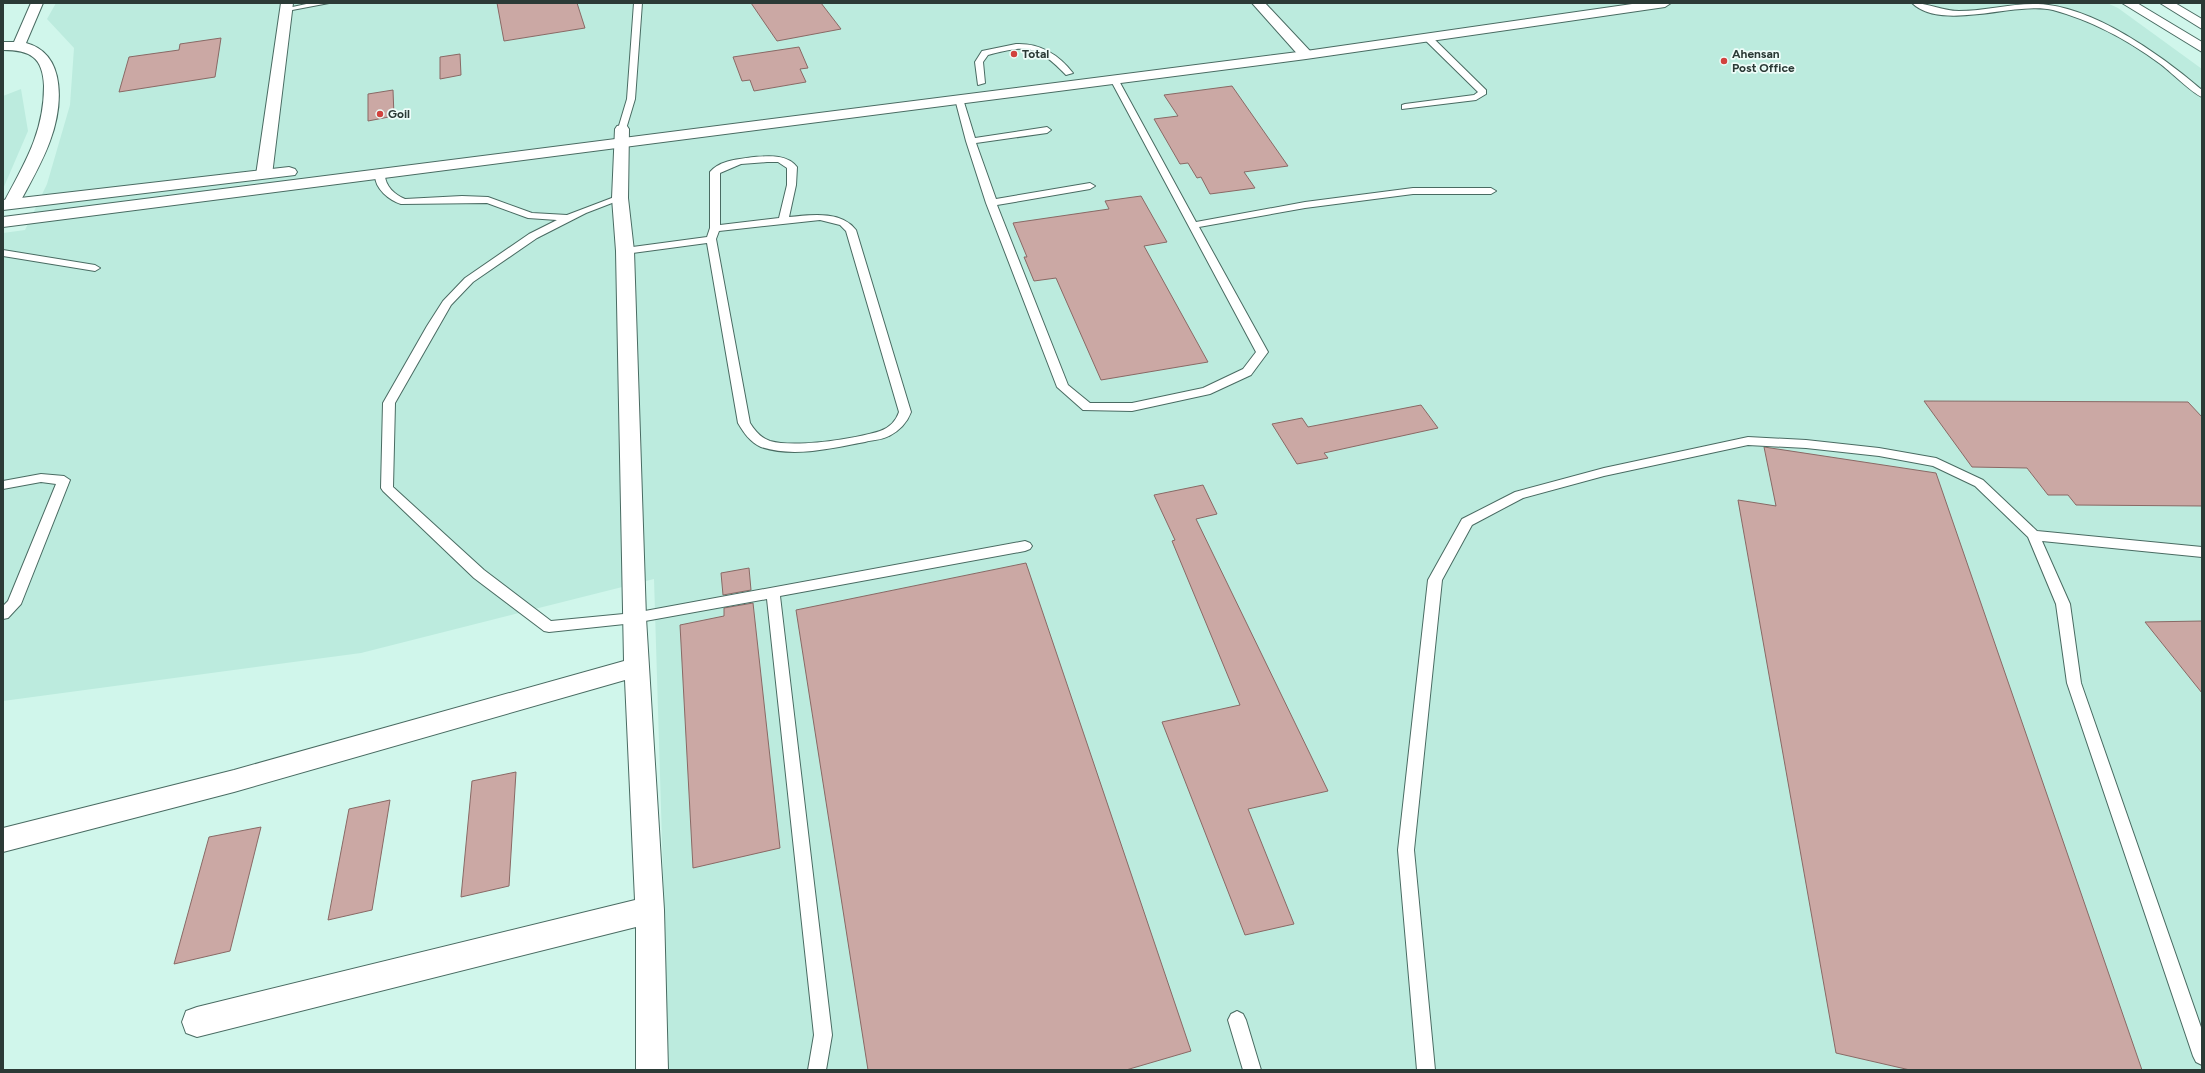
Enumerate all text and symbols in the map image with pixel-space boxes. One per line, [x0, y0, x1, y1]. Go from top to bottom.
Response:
place label: Total [1022, 47, 1049, 61]
place label: Ahensan Post Office [1732, 47, 1795, 75]
marker: Total [1009, 49, 1019, 59]
marker: Ahensan Post Office [1719, 56, 1729, 66]
place label: Goil [388, 107, 410, 121]
marker: Goil [375, 109, 385, 119]

